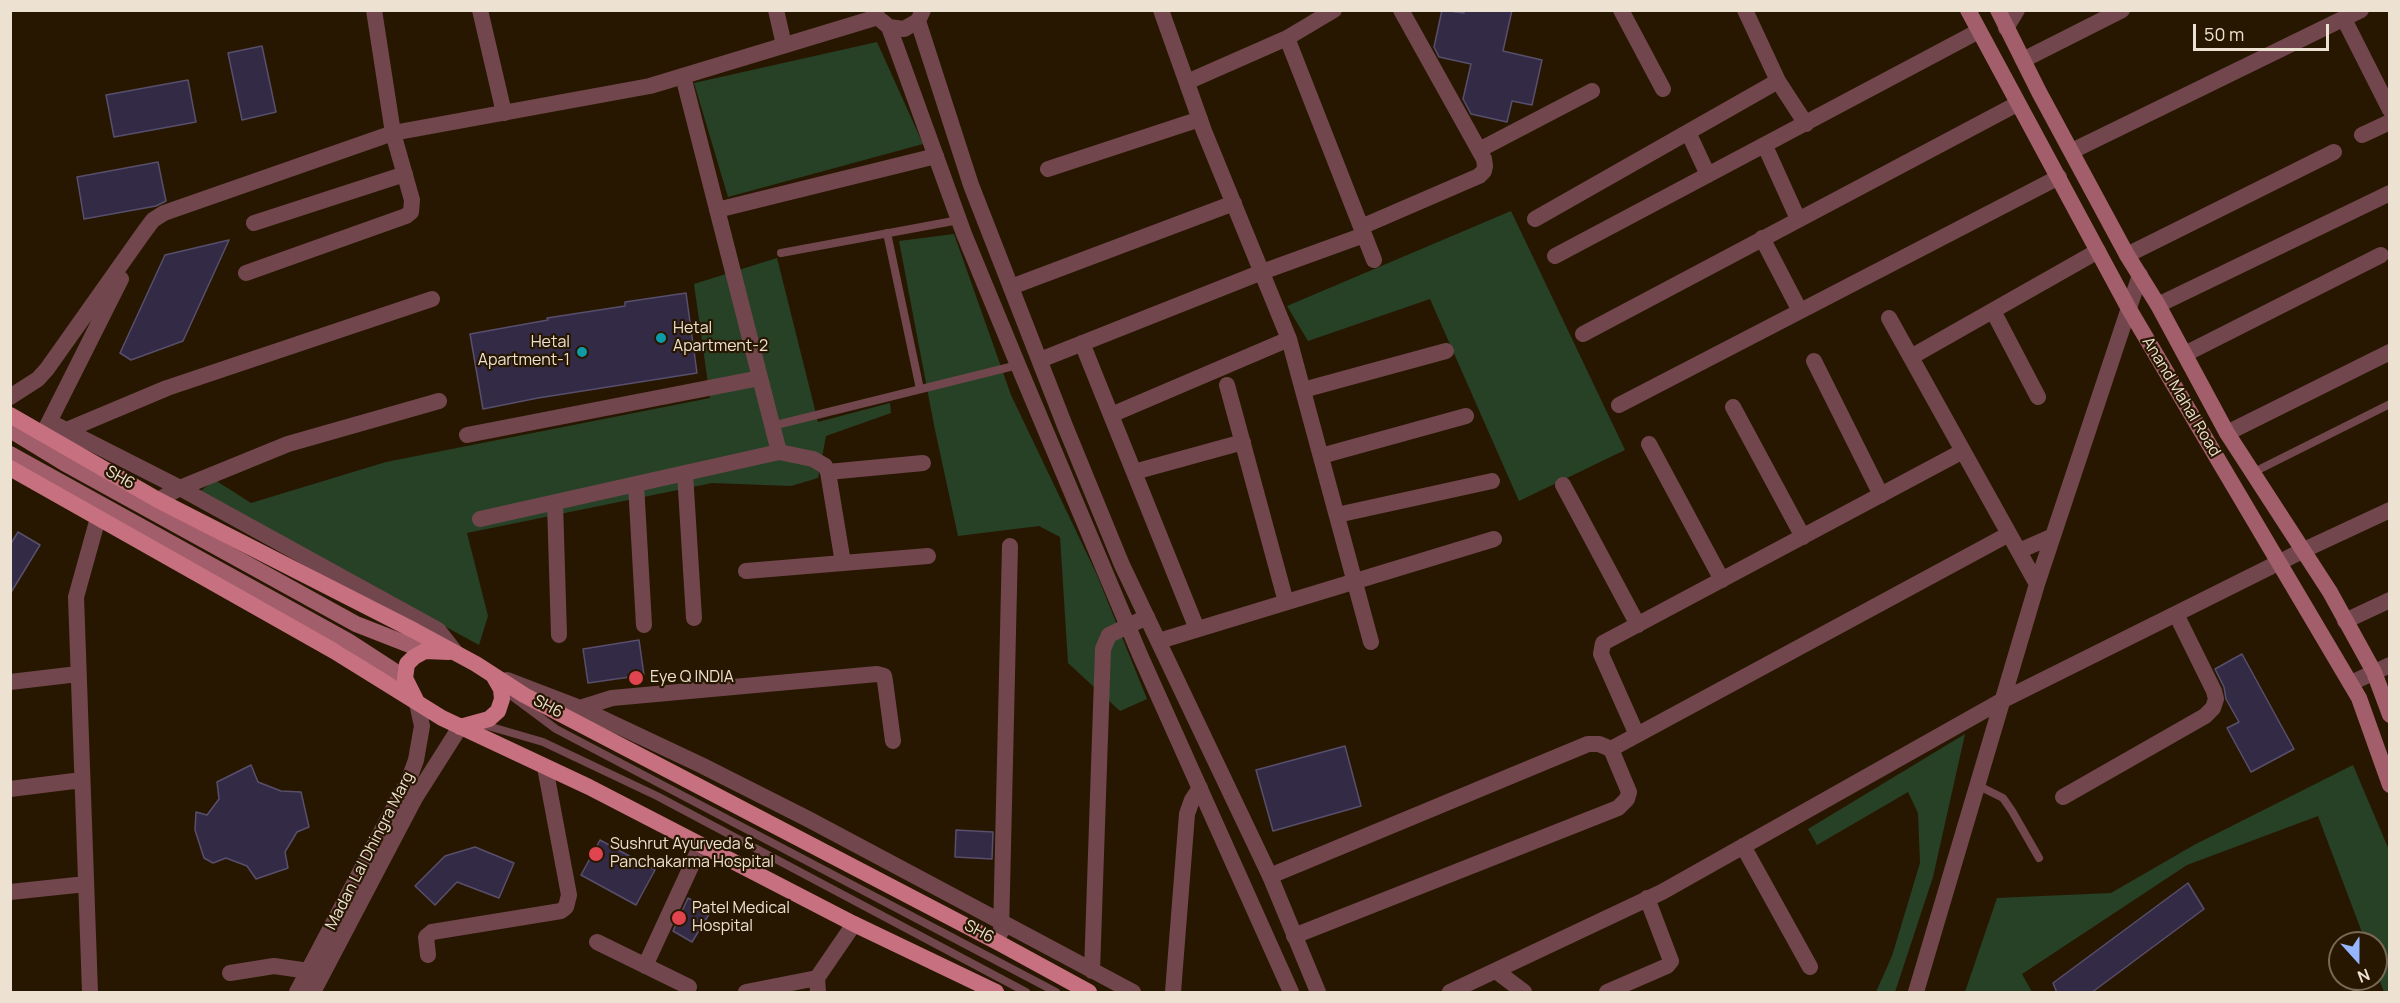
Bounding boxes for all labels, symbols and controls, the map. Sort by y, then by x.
scale bar [2196,12,2332,50]
text: 50 m [2204,22,2244,46]
place label: Hetal Apartment-2 [673,319,768,357]
marker: Hetal Apartment-2 [654,331,668,345]
place label: Hetal Apartment-1 [478,333,570,371]
street label: Anand Mahal Road [2138,334,2224,460]
marker: Hetal Apartment-1 [575,345,589,359]
street label: SH6 [102,462,138,494]
place label: Eye Q INDIA [650,668,734,688]
marker: Eye Q INDIA [627,669,645,687]
street label: SH6 [530,691,566,723]
street label: Madan Lal Dhingra Marg [322,769,418,933]
place label: Sushrut Ayurveda & Panchakarma Hospital [610,835,774,873]
marker: Sushrut Ayurveda & Panchakarma Hospital [587,845,605,863]
place label: Patel Medical Hospital [692,899,790,937]
marker: Patel Medical Hospital [670,909,688,927]
street label: SH6 [961,916,997,948]
north arrow [2328,931,2388,991]
text: N [2354,964,2373,988]

